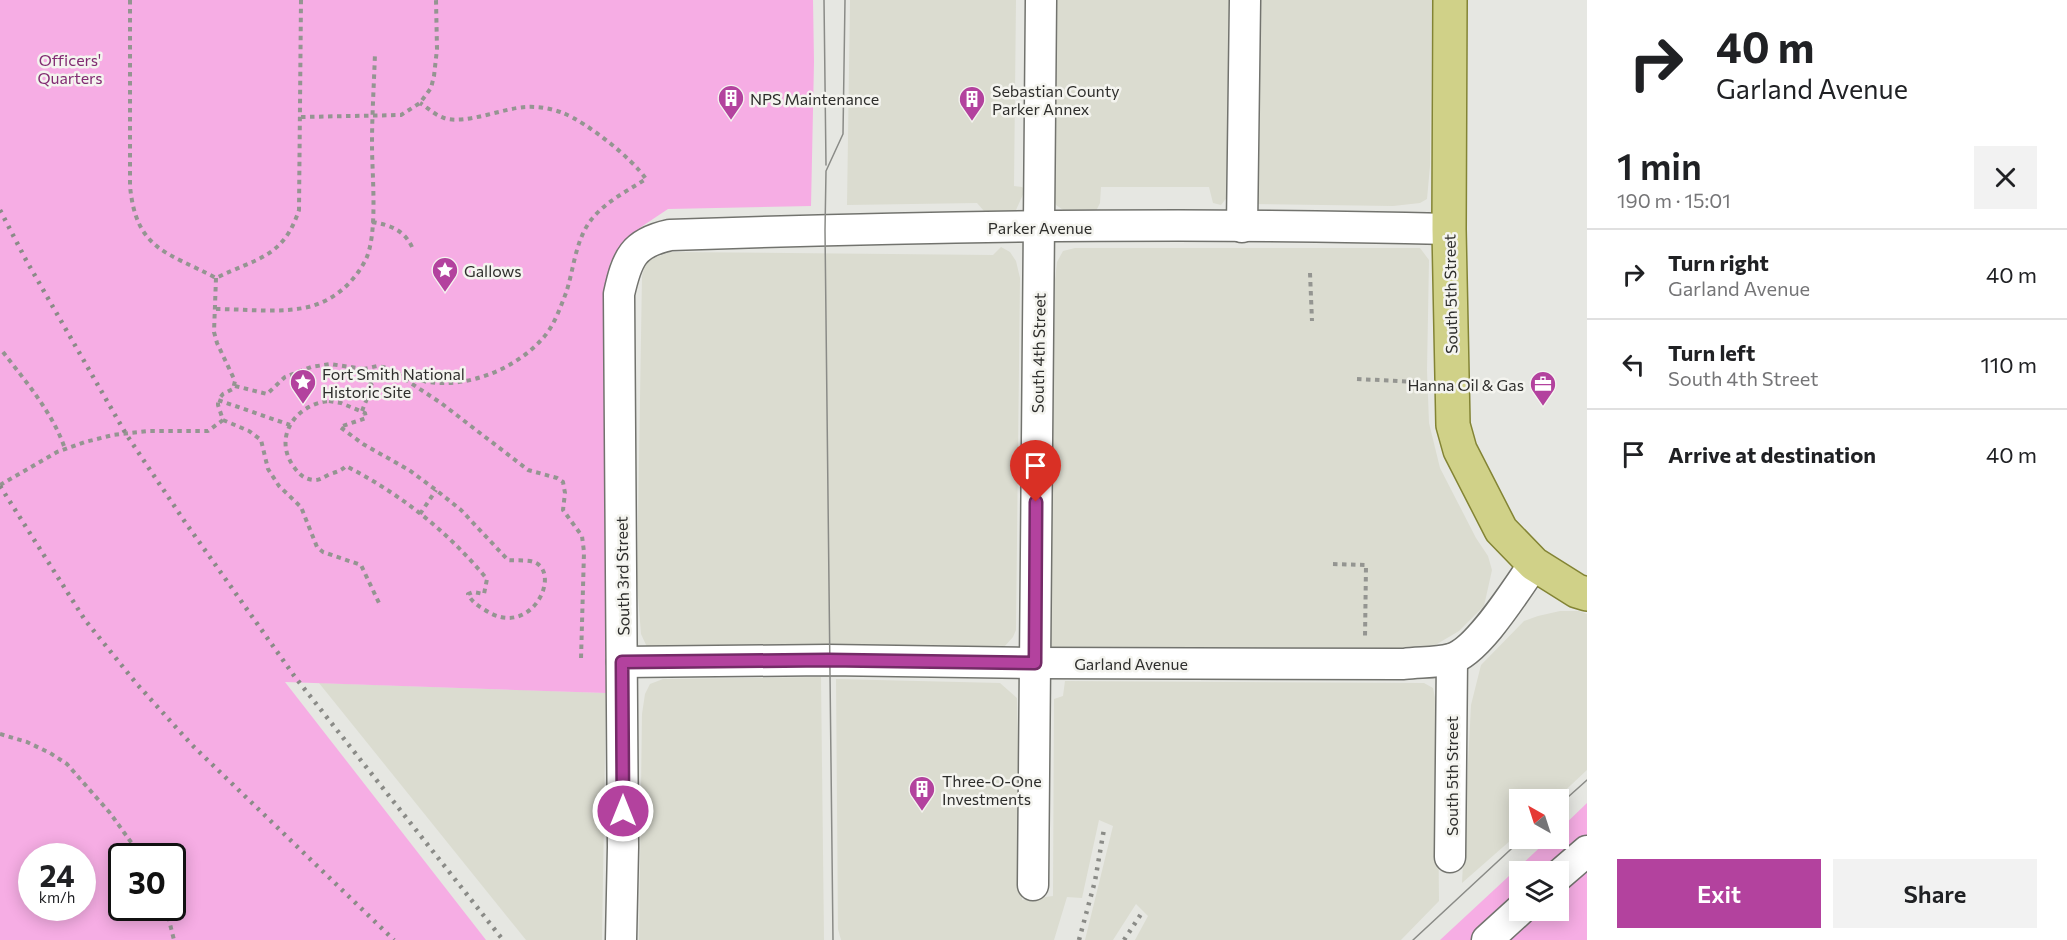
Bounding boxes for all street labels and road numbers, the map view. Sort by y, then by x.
street label: Parker Avenue [988,218,1092,237]
street label: South 5th Street [1439,233,1461,354]
street label: South 4th Street [1027,292,1049,413]
street label: South 3rd Street [611,516,633,636]
street label: Garland Avenue [1074,654,1188,673]
street label: South 5th Street [1442,716,1461,836]

